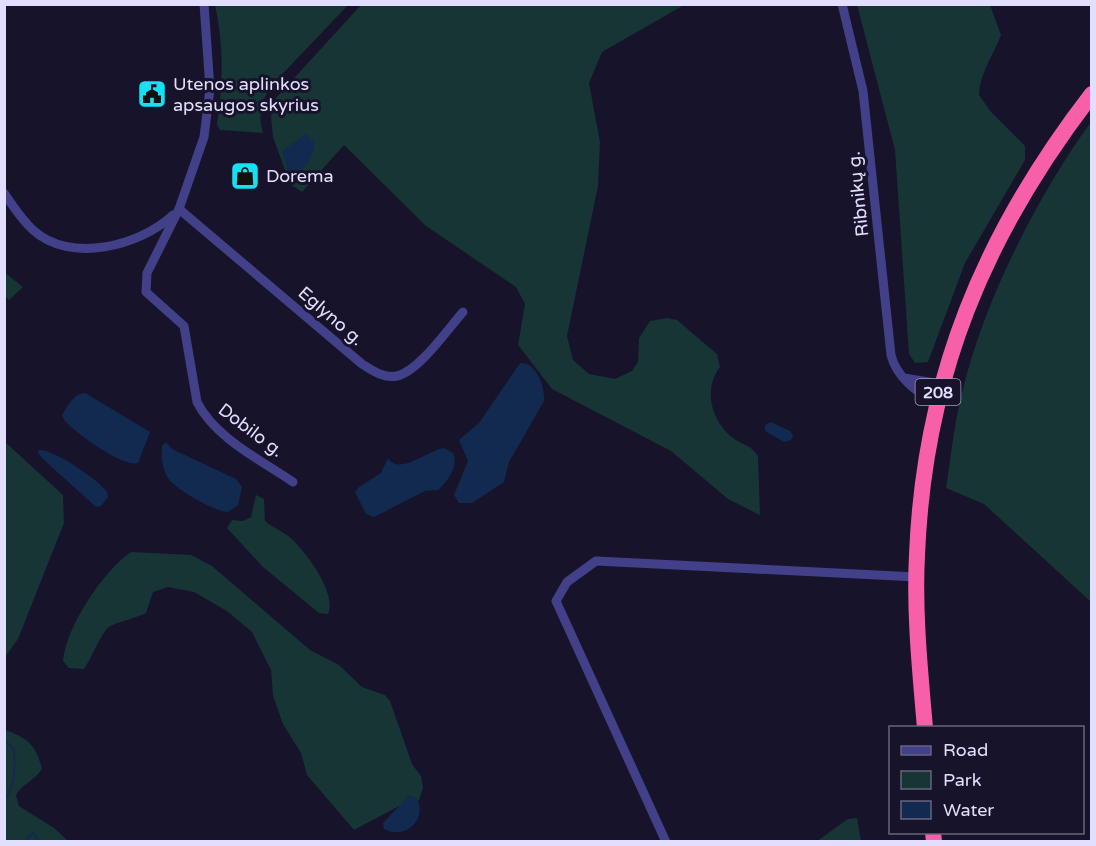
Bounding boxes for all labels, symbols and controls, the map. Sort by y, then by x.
place label: Utenos aplinkos apsaugos skyrius [173,73,319,116]
public building icon: Utenos aplinkos apsaugos skyrius [136,78,168,110]
street label: Ribnikų g. [843,150,873,238]
shop icon: Dorema [229,160,261,192]
place label: Dorema [266,165,334,187]
street label: Eglyno g. [294,282,368,350]
road number: 208 [916,379,960,405]
street label: Dobilo g. [214,398,288,462]
legend [889,726,1084,834]
text: Road [943,739,988,761]
text: Park [943,769,982,791]
text: Water [943,799,994,821]

